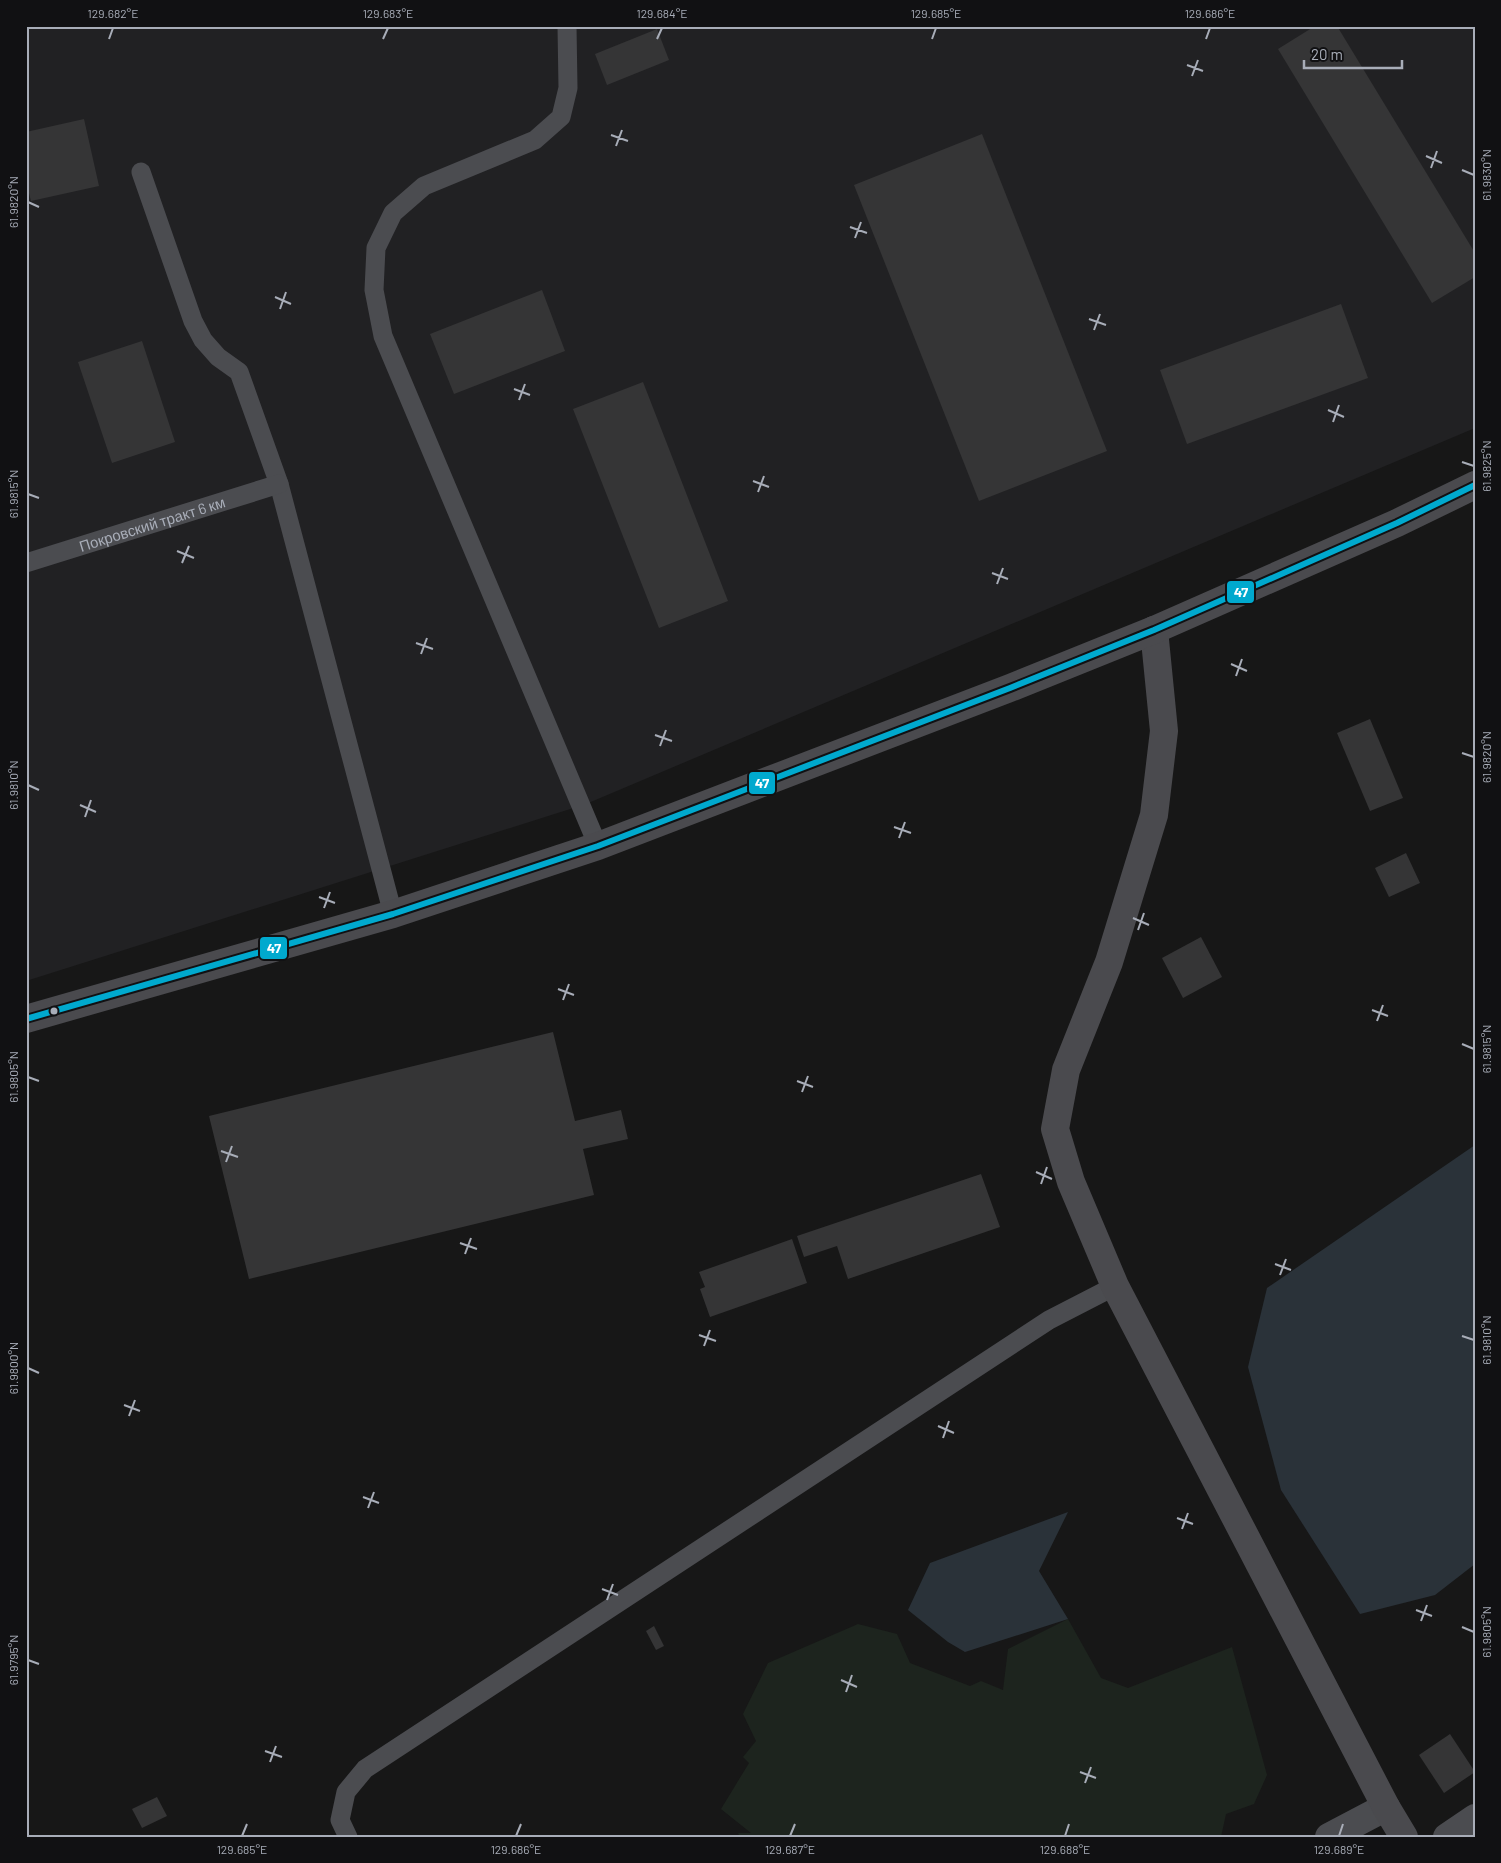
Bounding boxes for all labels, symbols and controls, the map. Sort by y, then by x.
text: 129.682°E [88,6,138,20]
text: 129.683°E [363,6,413,20]
text: 129.684°E [636,6,688,20]
text: 129.685°E [911,6,961,20]
text: 129.686°E [1185,6,1235,20]
scale bar [1304,38,1401,70]
text: 20 m [1311,45,1343,63]
text: 61.9830°N [1479,149,1493,201]
text: 61.9820°N [6,176,20,228]
text: 61.9825°N [1479,440,1493,492]
text: 61.9815°N [6,470,20,518]
street label: Покровский тракт 6 км [77,492,227,555]
line badge: 47 [1226,580,1255,604]
text: 47 [1234,583,1248,600]
text: 61.9820°N [1479,731,1493,783]
text: 61.9810°N [6,760,20,810]
line badge: 47 [748,771,776,795]
text: 47 [755,774,769,791]
line badge: 47 [259,936,288,960]
text: 47 [267,939,281,956]
unlabelled marker [49,1006,59,1016]
text: 61.9815°N [1479,1025,1493,1073]
text: 61.9805°N [6,1051,20,1103]
text: 61.9810°N [1479,1315,1493,1365]
text: 61.9800°N [6,1342,20,1394]
text: 61.9805°N [1479,1606,1493,1658]
text: 61.9795°N [6,1635,20,1685]
text: 129.685°E [217,1842,267,1856]
text: 129.686°E [491,1842,541,1856]
text: 129.687°E [765,1842,815,1856]
text: 129.688°E [1040,1842,1090,1856]
text: 129.689°E [1314,1842,1364,1856]

